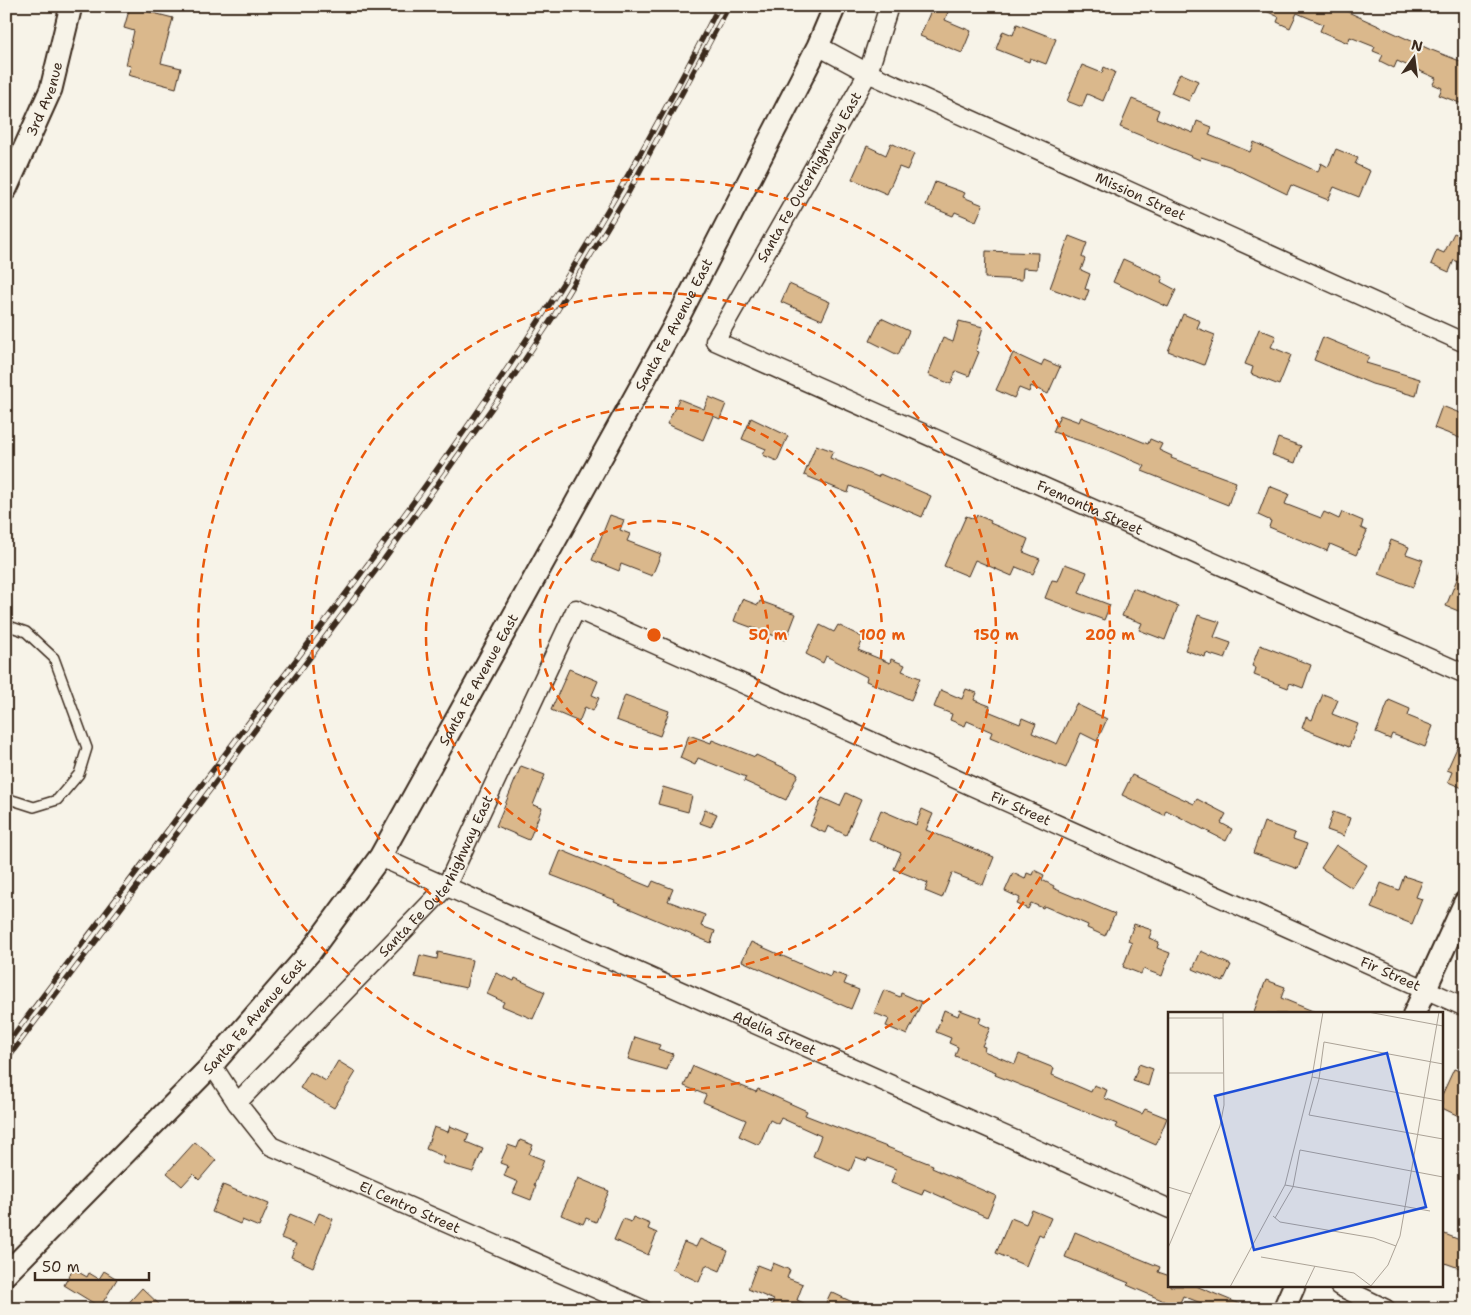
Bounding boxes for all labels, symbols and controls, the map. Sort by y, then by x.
north arrow [1388,32,1438,82]
text: N [1410,35,1425,55]
street label: 3rd Avenue [22,60,66,139]
street label: Santa Fe Outerhighway East [753,89,865,265]
street label: Mission Street [1093,168,1189,225]
street label: Santa Fe Avenue East [631,255,716,394]
street label: Fremontia Street [1034,476,1146,539]
street label: Santa Fe Avenue East [435,610,522,749]
text: 50 m [749,625,788,645]
text: 100 m [859,625,905,645]
text: 150 m [973,625,1019,645]
text: 200 m [1085,625,1135,645]
centre of rings [645,626,663,644]
street label: Fir Street [988,787,1054,830]
street label: Santa Fe Outerhighway East [374,792,497,961]
street label: Fir Street [1358,952,1424,995]
street label: Santa Fe Avenue East [199,954,310,1078]
street label: Adelia Street [730,1006,819,1059]
inset map [1168,1012,1444,1288]
street label: El Centro Street [357,1177,463,1237]
scale bar [35,1250,149,1282]
text: 50 m [42,1257,80,1277]

